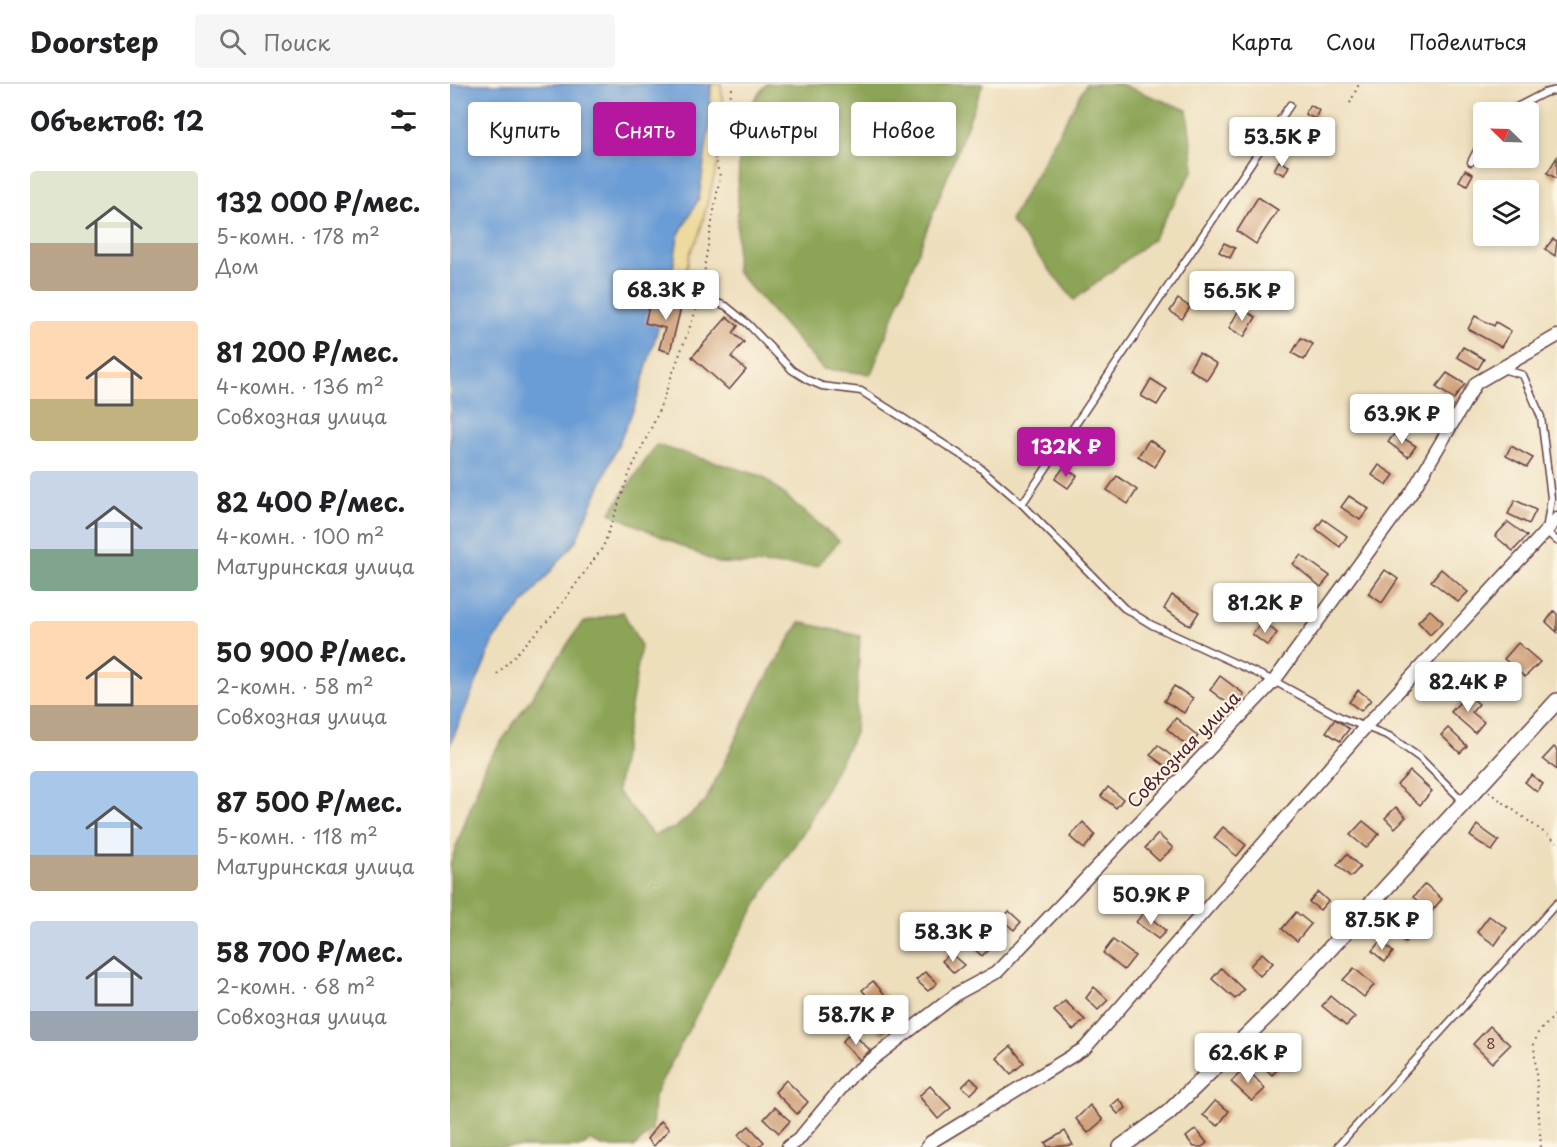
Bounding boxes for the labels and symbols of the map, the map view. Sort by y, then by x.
north arrow [1473,102,1539,168]
pin: 53.5K ₽ [1227,117,1337,168]
pin: 68.3K ₽ [611,270,721,321]
pin: 56.5K ₽ [1187,271,1297,322]
pin: 63.9K ₽ [1347,394,1457,445]
pin: 132K ₽ [1017,427,1115,478]
pin: 81.2K ₽ [1210,583,1320,634]
pin: 82.4K ₽ [1413,662,1523,713]
street label: Совхозная улица [1120,684,1246,814]
pin: 50.9K ₽ [1096,875,1206,926]
pin: 87.5K ₽ [1327,900,1437,951]
pin: 58.3K ₽ [898,912,1008,963]
pin: 58.7K ₽ [801,995,911,1046]
house number: 8 [1486,1031,1496,1054]
pin: 62.6K ₽ [1193,1033,1303,1084]

